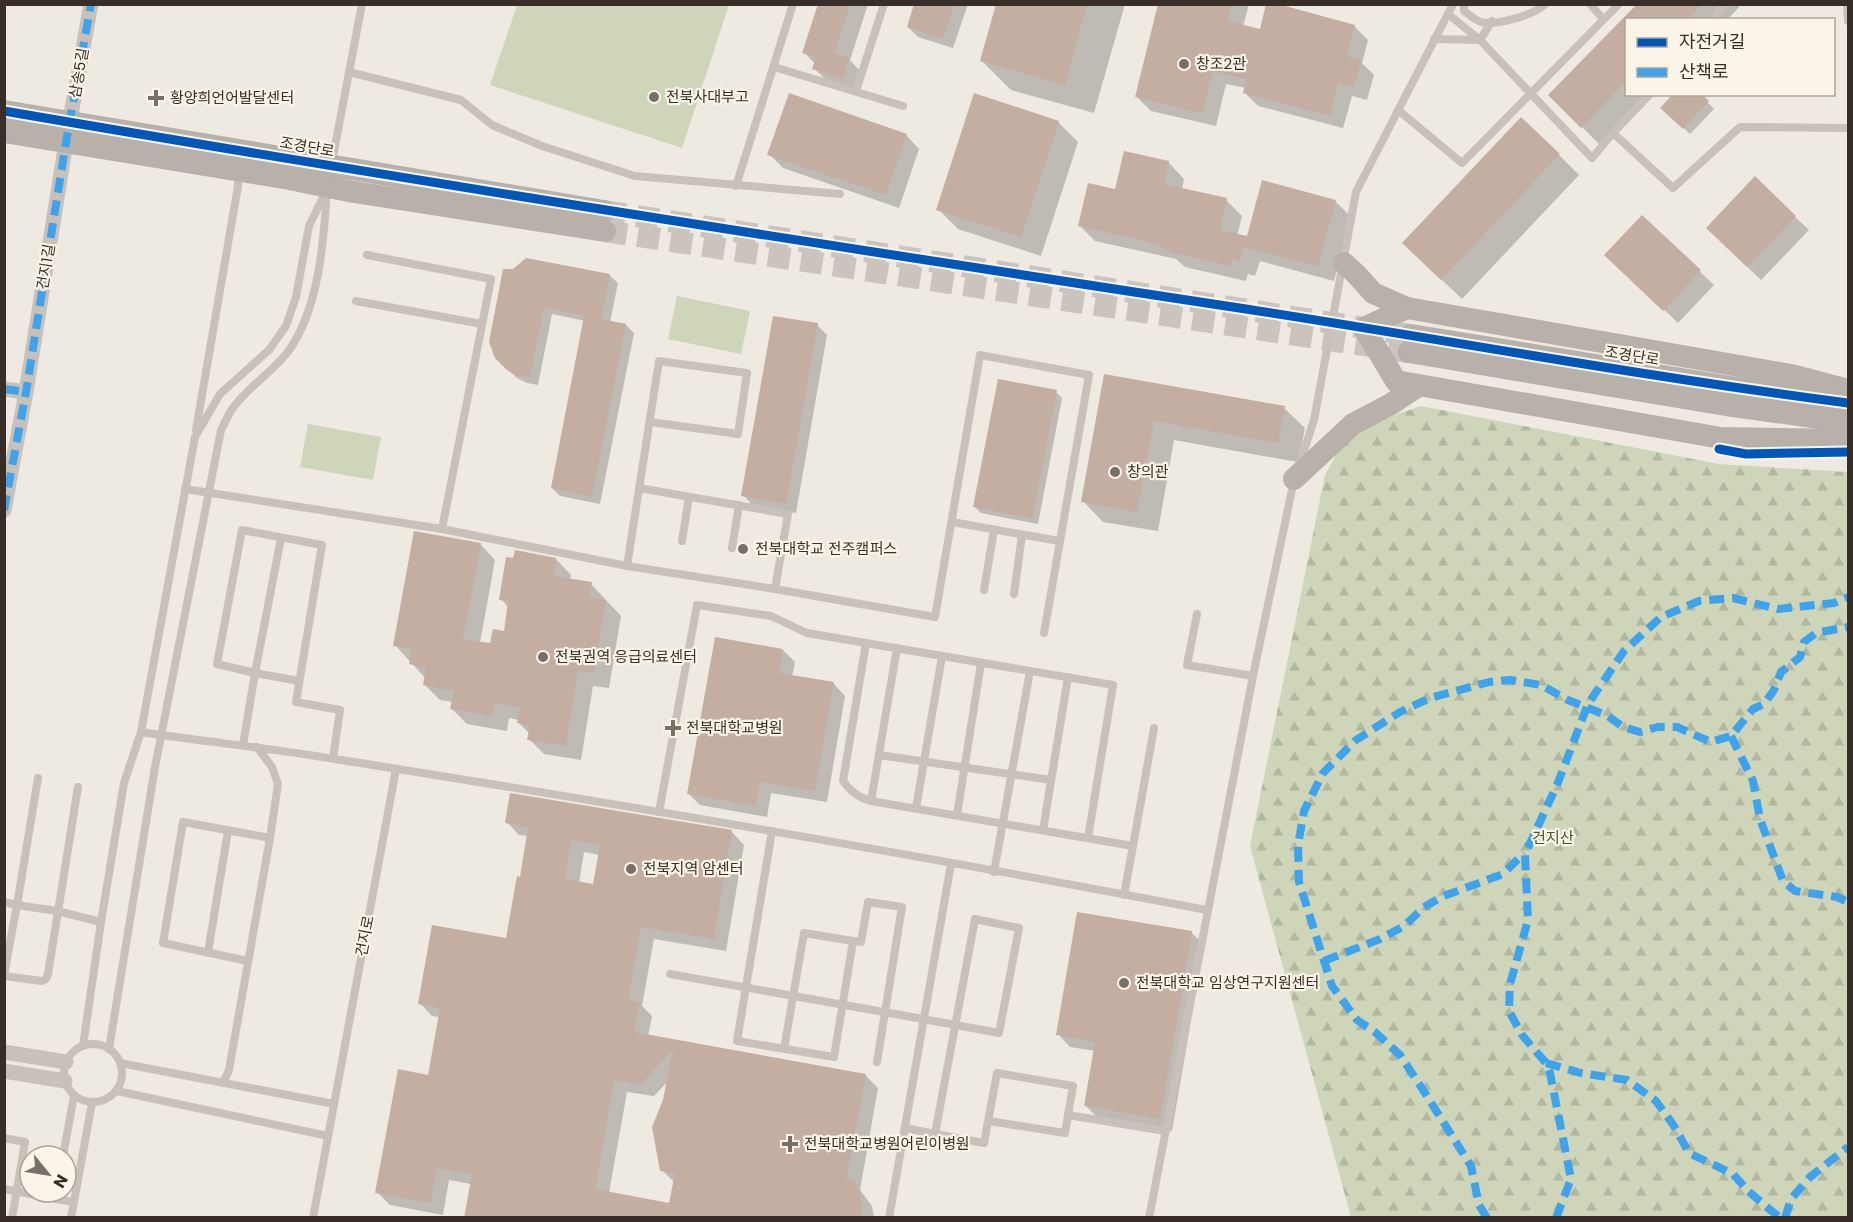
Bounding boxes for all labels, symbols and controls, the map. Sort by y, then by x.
legend [1625,18,1835,96]
text: 자전거길 [1679,29,1745,54]
street label: 삼송5길 [64,46,93,100]
place label: 창조2관 [1196,53,1246,74]
marker: 창조2관 [1177,57,1191,71]
text: 산책로 [1679,59,1729,84]
place label: 전북사대부고 [666,86,749,107]
place label: 황양희언어발달센터 [170,87,294,108]
marker: 황양희언어발달센터 [147,89,165,107]
marker: 전북사대부고 [647,90,661,104]
street label: 조경단로 [278,131,336,162]
street label: 건지1길 [32,242,59,291]
street label: 조경단로 [1603,341,1661,370]
place label: 창의관 [1127,461,1169,482]
marker: 창의관 [1108,465,1122,479]
place label: 전북대학교 전주캠퍼스 [755,538,897,559]
marker: 전북대학교 전주캠퍼스 [736,542,750,556]
place label: 전북권역 응급의료센터 [555,646,697,667]
marker: 전북권역 응급의료센터 [536,650,550,664]
place label: 전북대학교병원 [686,717,783,738]
marker: 전북대학교병원 [664,719,682,737]
park label: 건지산 [1532,827,1574,848]
place label: 전북지역 암센터 [643,858,744,879]
marker: 전북지역 암센터 [624,862,638,876]
street label: 건지로 [350,914,379,958]
place label: 전북대학교 임상연구지원센터 [1136,972,1319,993]
marker: 전북대학교 임상연구지원센터 [1117,976,1131,990]
place label: 전북대학교병원어린이병원 [804,1133,970,1154]
marker: 전북대학교병원어린이병원 [781,1135,799,1153]
north arrow [18,1144,78,1204]
text: N [48,1170,74,1192]

